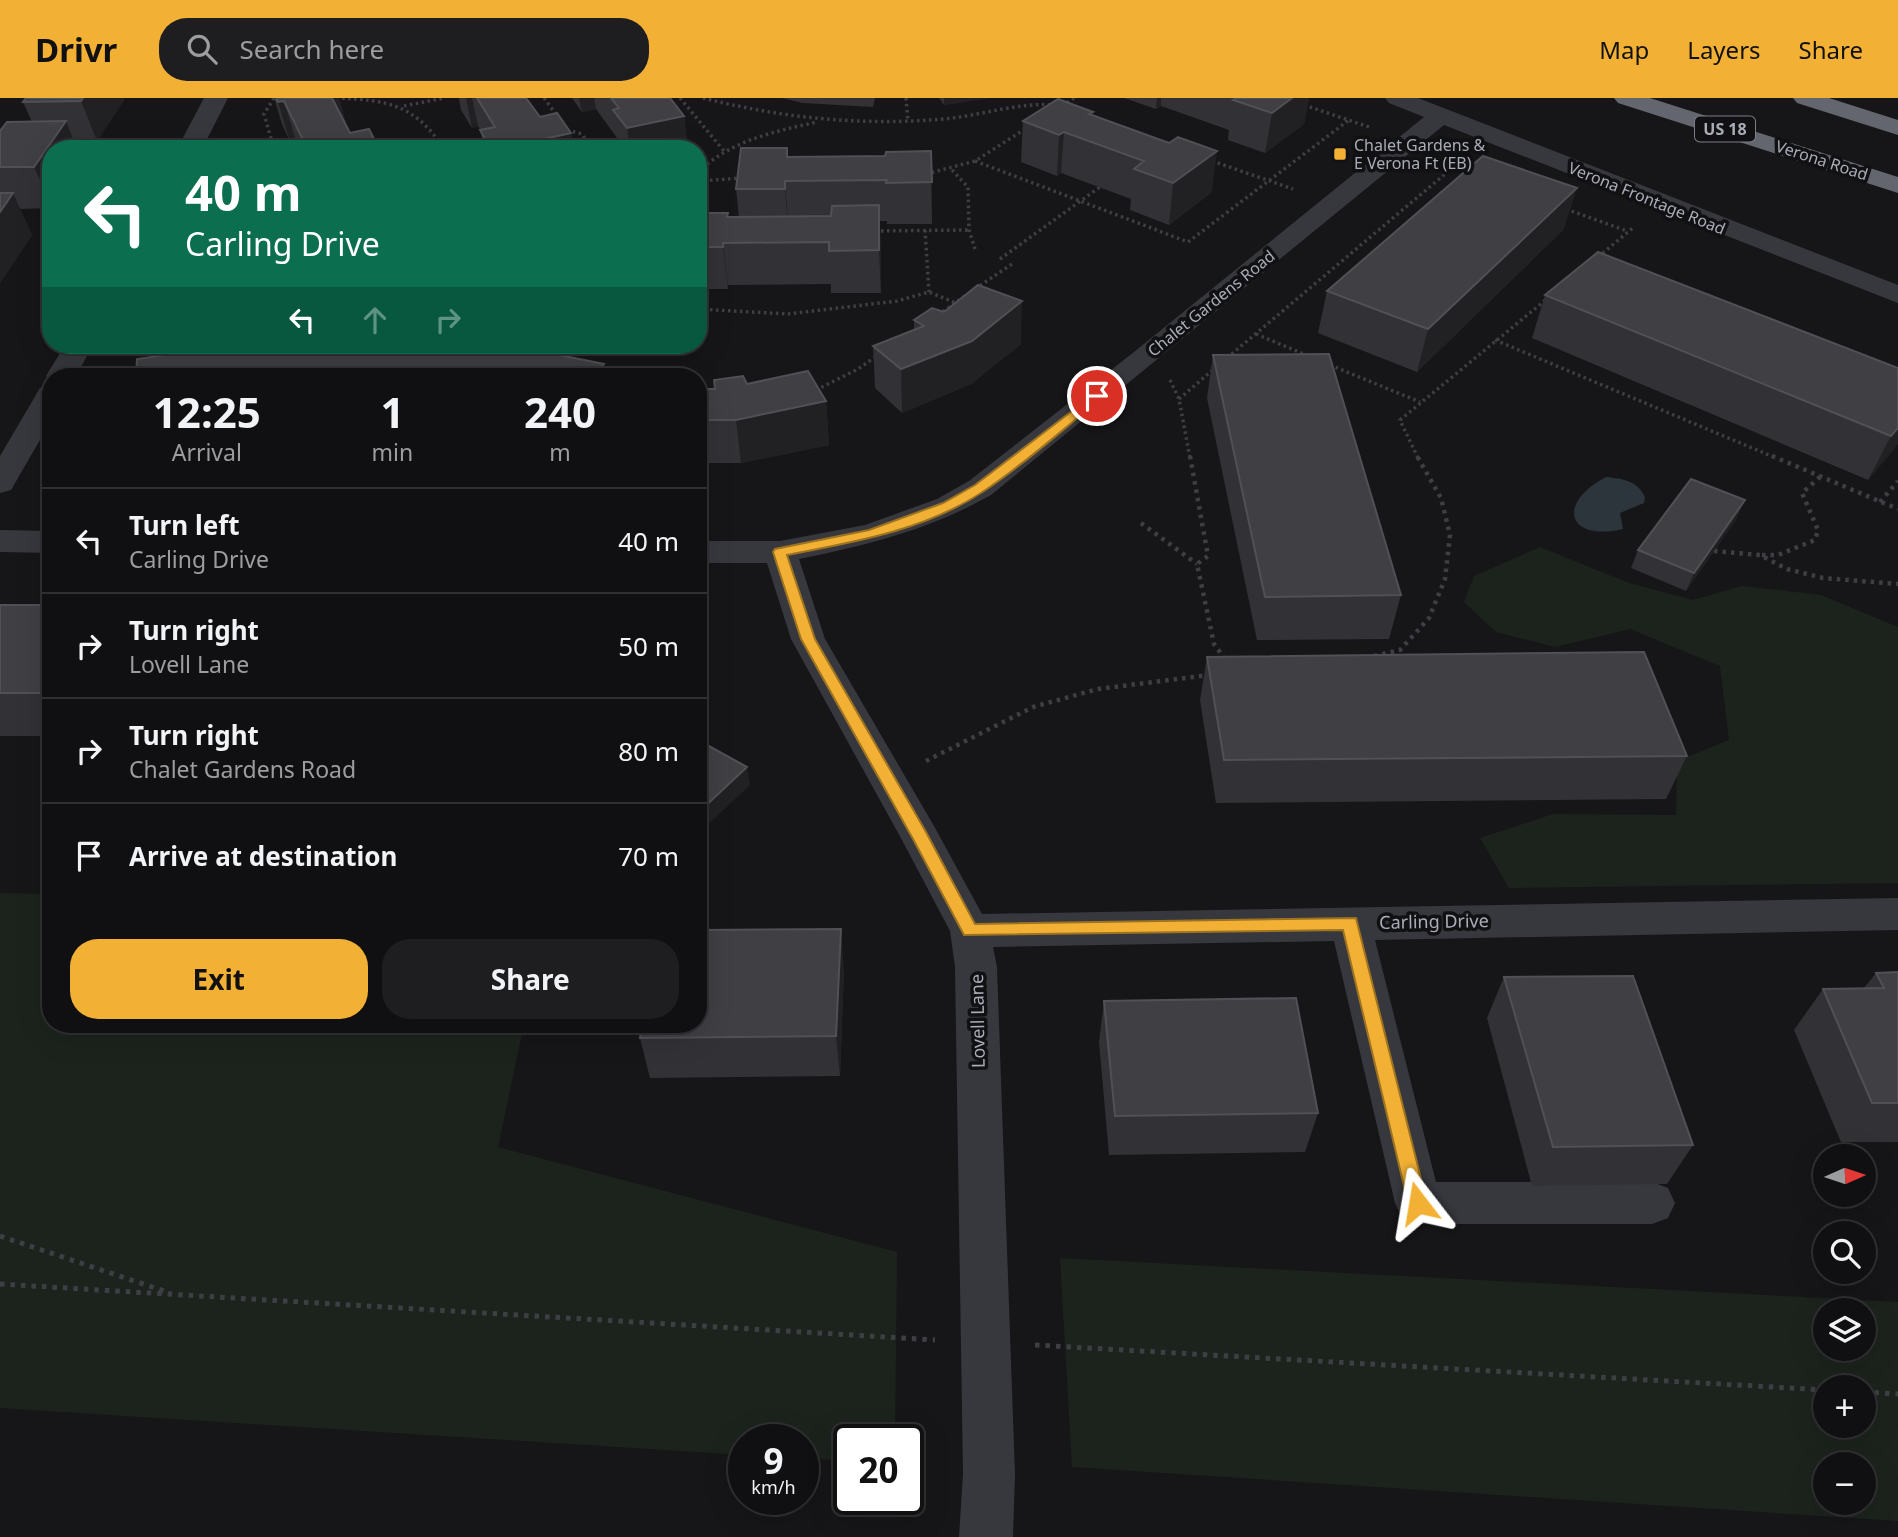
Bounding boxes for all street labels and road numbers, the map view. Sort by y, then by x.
road number: US 18 [1695,117,1755,142]
street label: Verona Road [1773,135,1871,185]
street label: Verona Frontage Road [1565,156,1729,240]
street label: Chalet Gardens Road [1143,245,1279,361]
street label: Carling Drive [1379,908,1489,934]
street label: Lovell Lane [964,974,990,1068]

